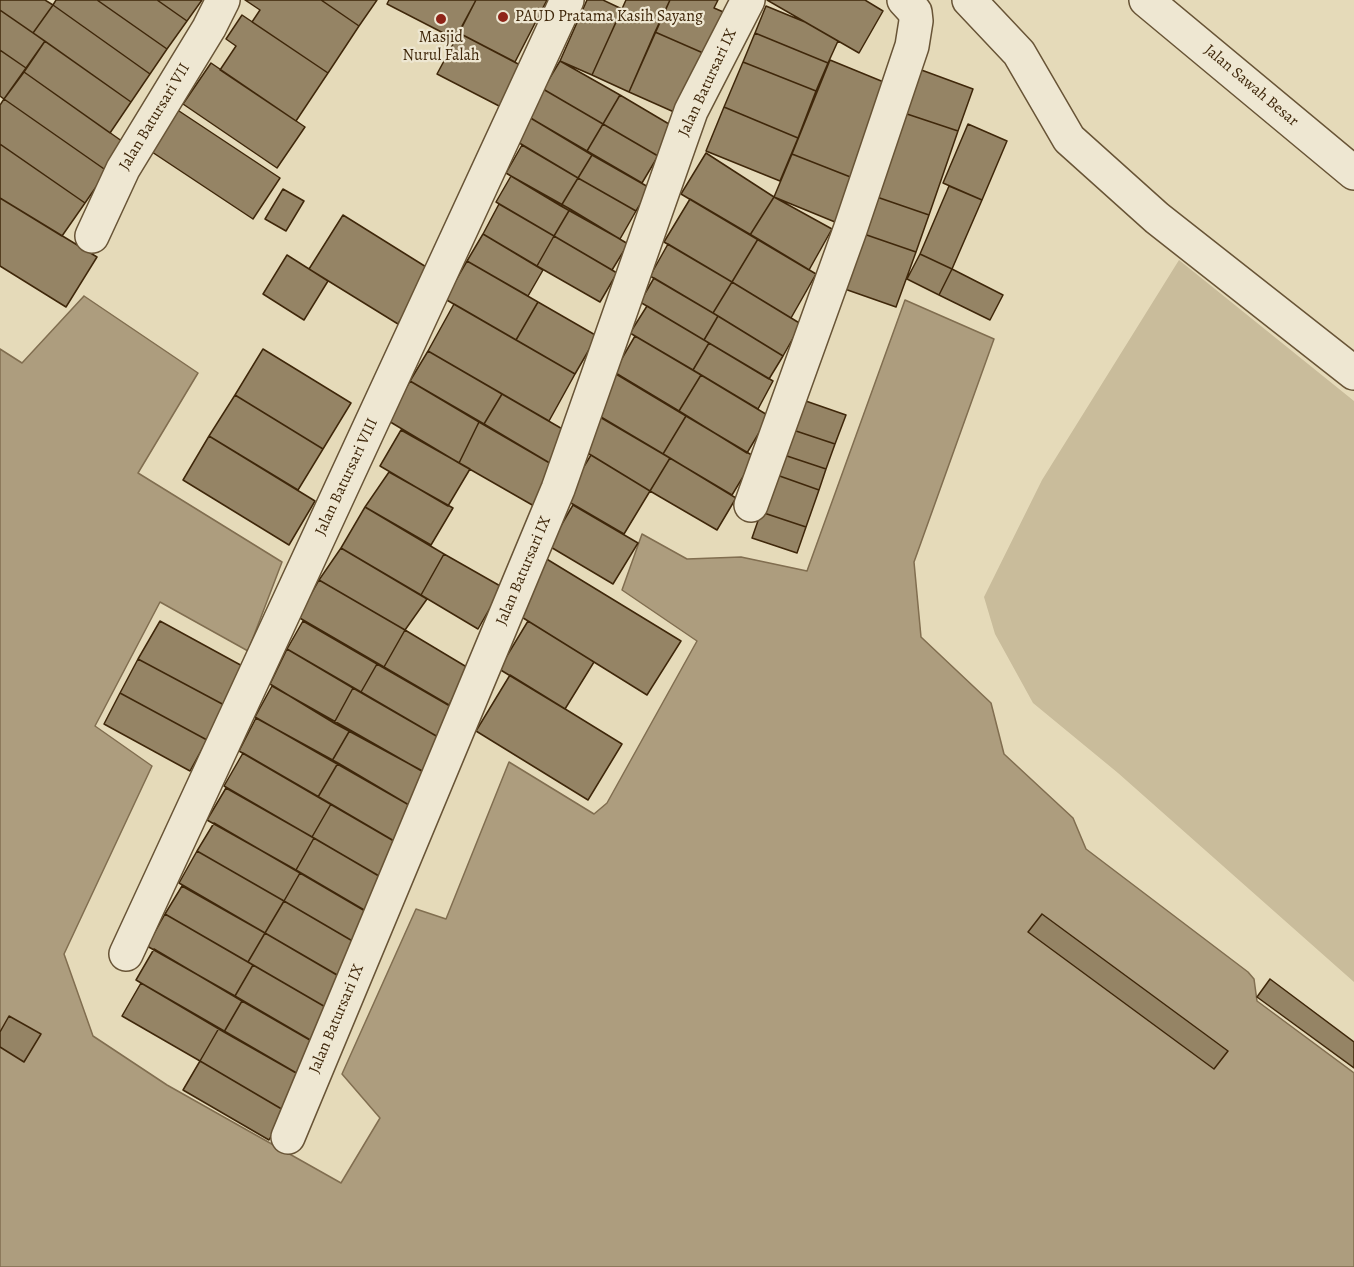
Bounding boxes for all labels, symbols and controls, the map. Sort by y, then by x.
place label: PAUD Pratama Kasih Sayang [515,7,703,27]
marker: PAUD Pratama Kasih Sayang [496,10,510,24]
marker: Masjid Nurul Falah [434,12,448,26]
street label: Jalan Batursari IX [675,26,741,140]
place label: Masjid Nurul Falah [403,28,479,66]
street label: Jalan Sawah Besar [1200,41,1302,131]
street label: Jalan Batursari VII [115,60,195,174]
street label: Jalan Batursari VIII [311,415,383,539]
street label: Jalan Batursari IX [492,514,556,628]
street label: Jalan Batursari IX [305,962,369,1076]

